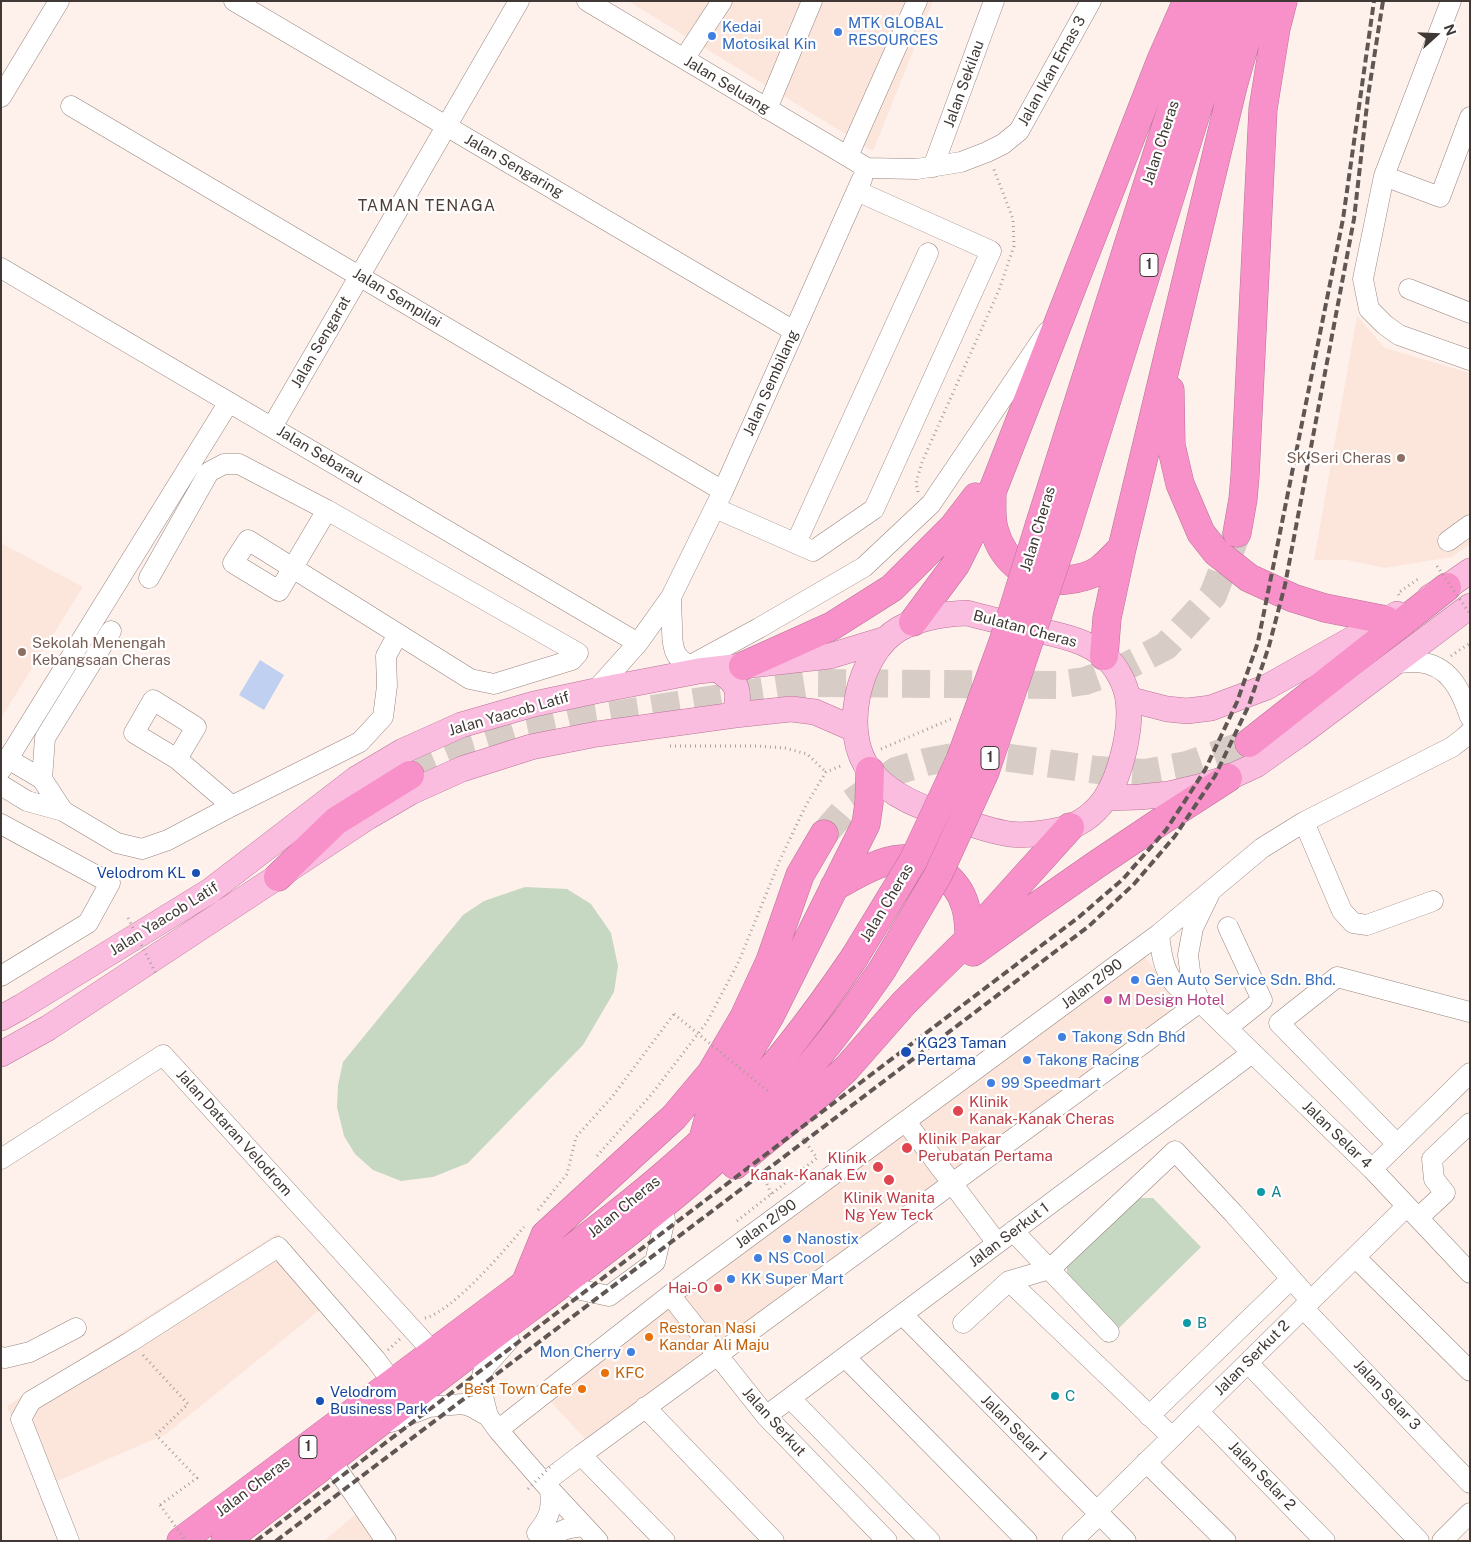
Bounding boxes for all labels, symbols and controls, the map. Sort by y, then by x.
north arrow [1411,10,1461,60]
street label: Jalan Ikan Emas 3 [1014,13,1090,129]
place label: MTK GLOBAL RESOURCES [848,14,944,49]
place label: Kedai Motosikal Kin [722,18,816,53]
text: N [1441,22,1459,38]
marker: MTK GLOBAL RESOURCES [832,26,844,38]
marker: Kedai Motosikal Kin [706,30,718,42]
street label: Jalan Sekilau [940,38,988,130]
street label: Jalan Seluang [681,52,773,118]
street label: Jalan Cheras [1139,98,1183,188]
street label: Jalan Sengaring [461,130,567,202]
district label: TAMAN TENAGA [356,196,498,216]
road number: 1 [1140,254,1158,276]
street label: Jalan Sempilai [350,265,444,331]
street label: Jalan Sengarat [287,293,355,391]
street label: Jalan Sembilang [740,327,802,439]
street label: Jalan Sebarau [274,422,366,488]
place label: SK Seri Cheras [1286,449,1391,467]
marker: SK Seri Cheras [1395,452,1407,464]
street label: Jalan Cheras [1017,484,1059,574]
street label: Bulatan Cheras [971,607,1079,651]
place label: Sekolah Menengah Kebangsaan Cheras [32,634,171,669]
marker: Sekolah Menengah Kebangsaan Cheras [16,646,28,658]
street label: Jalan Yaacob Latif [446,688,572,740]
road number: 1 [981,746,999,770]
street label: Jalan Cheras [857,861,917,945]
place label: Velodrom KL [97,864,186,882]
marker: Velodrom KL [190,867,202,879]
street label: Jalan Yaacob Latif [106,878,222,960]
street label: Jalan 2/90 [1058,955,1126,1013]
place label: Gen Auto Service Sdn. Bhd. [1145,971,1336,989]
marker: Gen Auto Service Sdn. Bhd. [1129,974,1141,986]
place label: M Design Hotel [1118,991,1225,1009]
marker: M Design Hotel [1102,994,1114,1006]
place label: Takong Sdn Bhd [1072,1028,1186,1046]
marker: Takong Sdn Bhd [1056,1031,1068,1043]
place label: KG23 Taman Pertama [917,1034,1006,1069]
marker: KG23 Taman Pertama [899,1045,913,1059]
place label: Takong Racing [1037,1051,1140,1069]
marker: Takong Racing [1021,1054,1033,1066]
street label: Jalan Dataran Velodrom [172,1066,296,1200]
place label: 99 Speedmart [1001,1074,1101,1092]
marker: 99 Speedmart [985,1077,997,1089]
place label: Klinik Kanak-Kanak Cheras [969,1093,1114,1128]
street label: Jalan Selar 4 [1299,1097,1375,1173]
marker: Klinik Kanak-Kanak Cheras [951,1104,965,1118]
place label: Klinik Pakar Perubatan Pertama [918,1130,1053,1165]
marker: Klinik Pakar Perubatan Pertama [900,1141,914,1155]
place label: Klinik Kanak-Kanak Ew [750,1149,867,1184]
marker: Klinik Kanak-Kanak Ew [871,1160,885,1174]
street label: Jalan Cheras [584,1172,664,1242]
marker: Klinik Wanita Ng Yew Teck [882,1173,896,1187]
place label: A [1271,1183,1282,1201]
marker: A [1255,1186,1267,1198]
place label: Klinik Wanita Ng Yew Teck [843,1189,935,1224]
street label: Jalan 2/90 [732,1196,800,1252]
street label: Jalan Serkut 1 [965,1199,1053,1271]
place label: Nanostix [797,1230,859,1248]
marker: Nanostix [781,1233,793,1245]
place label: NS Cool [768,1249,825,1267]
marker: NS Cool [752,1252,764,1264]
place label: KK Super Mart [741,1270,844,1288]
marker: KK Super Mart [725,1273,737,1285]
place label: Hai-O [668,1279,708,1297]
marker: Hai-O [712,1282,724,1294]
place label: B [1197,1314,1207,1332]
marker: B [1181,1317,1193,1329]
street label: Jalan Serkut 2 [1211,1317,1293,1399]
place label: Restoran Nasi Kandar Ali Maju [659,1319,769,1354]
marker: Restoran Nasi Kandar Ali Maju [643,1331,655,1343]
place label: Mon Cherry [540,1343,621,1361]
marker: Mon Cherry [625,1346,637,1358]
street label: Jalan Selar 3 [1350,1356,1424,1434]
place label: KFC [615,1364,644,1382]
marker: KFC [599,1367,611,1379]
place label: Best Town Cafe [464,1380,572,1398]
place label: Velodrom Business Park [330,1383,428,1418]
marker: Best Town Cafe [576,1383,588,1395]
street label: Jalan Serkut [738,1384,810,1460]
place label: C [1065,1387,1075,1405]
marker: C [1049,1390,1061,1402]
street label: Jalan Selar 1 [977,1391,1051,1465]
marker: Velodrom Business Park [314,1395,326,1407]
road number: 1 [299,1435,317,1458]
street label: Jalan Selar 2 [1225,1438,1299,1514]
street label: Jalan Cheras [212,1453,294,1521]

